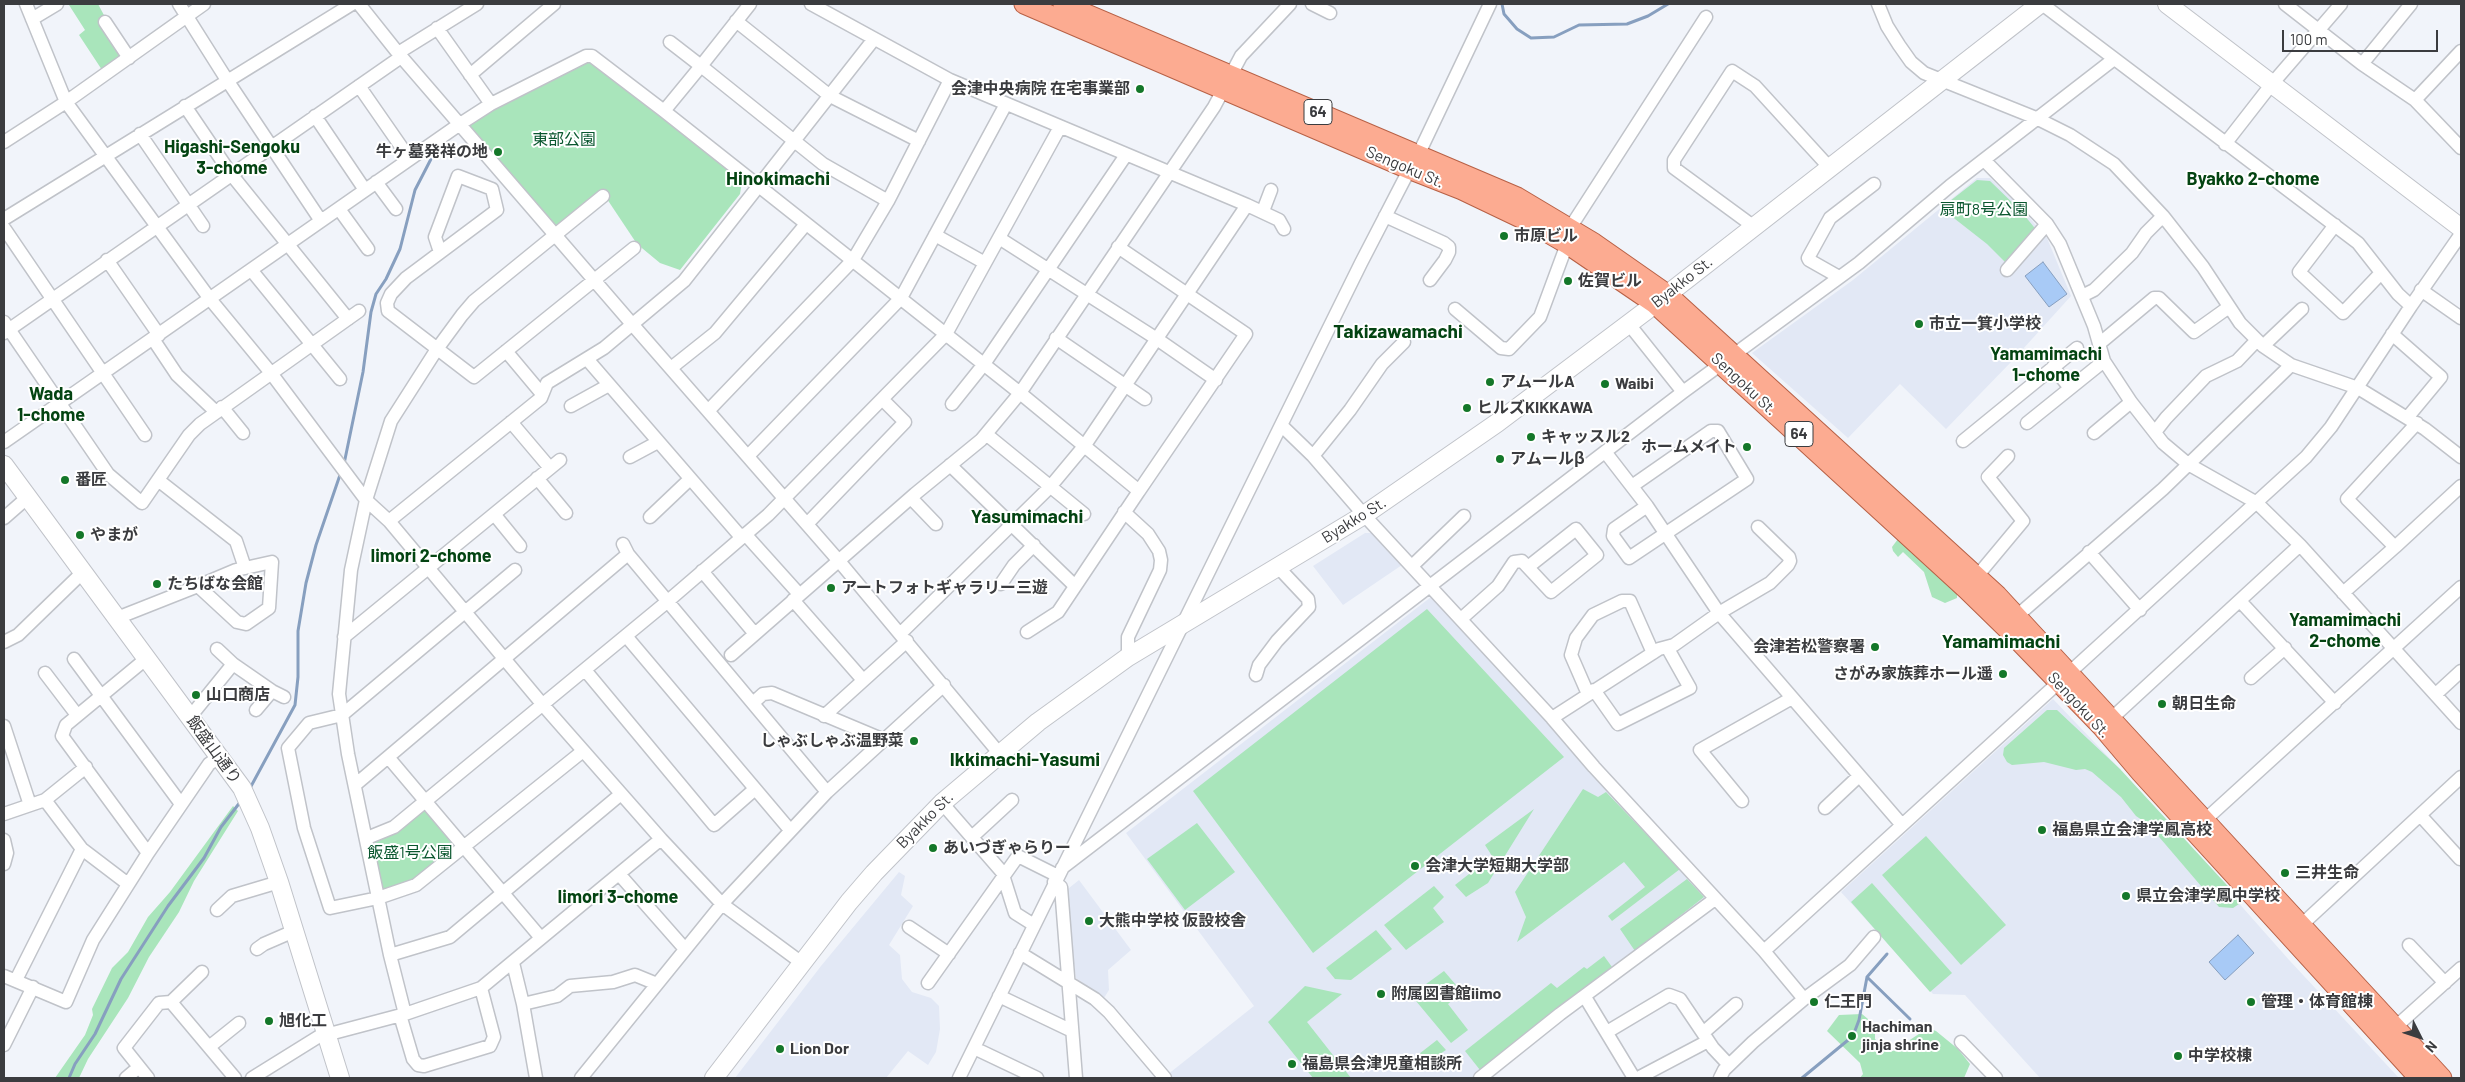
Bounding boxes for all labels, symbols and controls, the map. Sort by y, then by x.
scale bar [2285,20,2441,52]
text: 100 m [2290,30,2328,48]
place label: 会津中央病院 在宅事業部 [951,79,1130,99]
marker: 会津中央病院 在宅事業部 [1134,83,1146,95]
road number: 64 [1304,100,1332,124]
park label: 東部公園 [532,130,596,150]
district label: Higashi-Sengoku 3-chome [164,136,300,178]
place label: 牛ヶ墓発祥の地 [376,142,488,162]
street label: Sengoku St. [1363,142,1447,192]
marker: 牛ヶ墓発祥の地 [492,146,504,158]
district label: Hinokimachi [726,168,830,190]
district label: Byakko 2-chome [2187,168,2319,190]
park label: 扇町8号公園 [1940,200,2028,220]
place label: 市原ビル [1514,226,1578,246]
marker: 市原ビル [1498,230,1510,242]
street label: Byakko St. [1648,252,1716,312]
place label: 佐賀ビル [1578,271,1642,291]
marker: 佐賀ビル [1562,275,1574,287]
place label: 市立一箕小学校 [1929,314,2041,334]
marker: 市立一箕小学校 [1913,318,1925,330]
district label: Takizawamachi [1333,321,1463,343]
district label: Yamamimachi 1-chome [1990,343,2102,386]
street label: Sengoku St. [1707,349,1781,419]
place label: アムールA [1500,372,1575,392]
place label: Waibi [1615,374,1654,394]
marker: アムールA [1484,376,1496,388]
marker: Waibi [1599,378,1611,390]
district label: Wada 1-chome [17,383,85,426]
place label: ヒルズKIKKAWA [1477,398,1593,418]
marker: ヒルズKIKKAWA [1461,402,1473,414]
road number: 64 [1785,422,1813,446]
place label: キャッスル2 [1541,427,1630,447]
marker: キャッスル2 [1525,431,1537,443]
place label: ホームメイト [1641,437,1737,457]
marker: ホームメイト [1741,441,1753,453]
place label: アムールβ [1510,449,1585,469]
marker: アムールβ [1494,453,1506,465]
place label: 番匠 [75,470,107,490]
marker: 番匠 [59,474,71,486]
street label: Byakko St. [1318,493,1390,547]
district label: Yasumimachi [971,506,1083,528]
place label: やまが [90,525,138,545]
marker: やまが [74,529,86,541]
district label: Iimori 2-chome [370,545,492,567]
place label: たちばな会館 [167,574,263,594]
marker: たちばな会館 [151,578,163,590]
place label: アートフォトギャラリー三遊 [841,578,1048,598]
marker: アートフォトギャラリー三遊 [825,582,837,594]
district label: Yamamimachi 2-chome [2289,609,2401,652]
district label: Yamamimachi [1942,631,2060,653]
place label: 会津若松警察署 [1753,637,1865,657]
marker: 会津若松警察署 [1869,641,1881,653]
place label: さがみ家族葬ホール遥 [1833,664,1993,684]
marker: さがみ家族葬ホール遥 [1997,668,2009,680]
street label: Sengoku St. [2044,668,2114,742]
place label: 山口商店 [206,685,270,705]
marker: 山口商店 [190,689,202,701]
place label: 朝日生命 [2172,694,2236,714]
marker: 朝日生命 [2156,698,2168,710]
street label: 飯盛山通り [183,712,245,788]
place label: しゃぶしゃぶ温野菜 [760,731,904,751]
marker: しゃぶしゃぶ温野菜 [908,735,920,747]
district label: Ikkimachi-Yasumi [950,749,1100,771]
street label: Byakko St. [893,788,957,852]
place label: 福島県立会津学鳳高校 [2052,820,2212,840]
marker: 福島県立会津学鳳高校 [2036,824,2048,836]
place label: あいづぎゃらりー [943,838,1071,858]
marker: あいづぎゃらりー [927,842,939,854]
park label: 飯盛1号公園 [367,843,453,863]
place label: 会津大学短期大学部 [1425,856,1569,876]
marker: 会津大学短期大学部 [1409,860,1421,872]
place label: 三井生命 [2295,863,2359,883]
marker: 三井生命 [2279,867,2291,879]
district label: Iimori 3-chome [558,886,678,908]
place label: 県立会津学鳳中学校 [2136,886,2280,906]
marker: 県立会津学鳳中学校 [2120,890,2132,902]
place label: 大熊中学校 仮設校舎 [1099,911,1246,931]
marker: 大熊中学校 仮設校舎 [1083,915,1095,927]
place label: 附属図書館iimo [1391,984,1501,1004]
marker: 附属図書館iimo [1375,988,1387,1000]
place label: 仁王門 [1824,992,1872,1012]
place label: 管理・体育館棟 [2261,992,2373,1012]
marker: 仁王門 [1808,996,1820,1008]
marker: 管理・体育館棟 [2245,996,2257,1008]
place label: 旭化工 [279,1011,327,1031]
north arrow [2395,1012,2445,1062]
marker: 旭化工 [263,1015,275,1027]
place label: Hachiman jinja shrine [1862,1017,1939,1055]
marker: Hachiman jinja shrine [1846,1030,1858,1042]
text: N [2422,1038,2441,1056]
place label: Lion Dor [790,1039,849,1059]
marker: Lion Dor [774,1043,786,1055]
place label: 中学校棟 [2188,1046,2252,1066]
marker: 中学校棟 [2172,1050,2184,1062]
place label: 福島県会津児童相談所 [1302,1054,1462,1074]
marker: 福島県会津児童相談所 [1286,1058,1298,1070]

